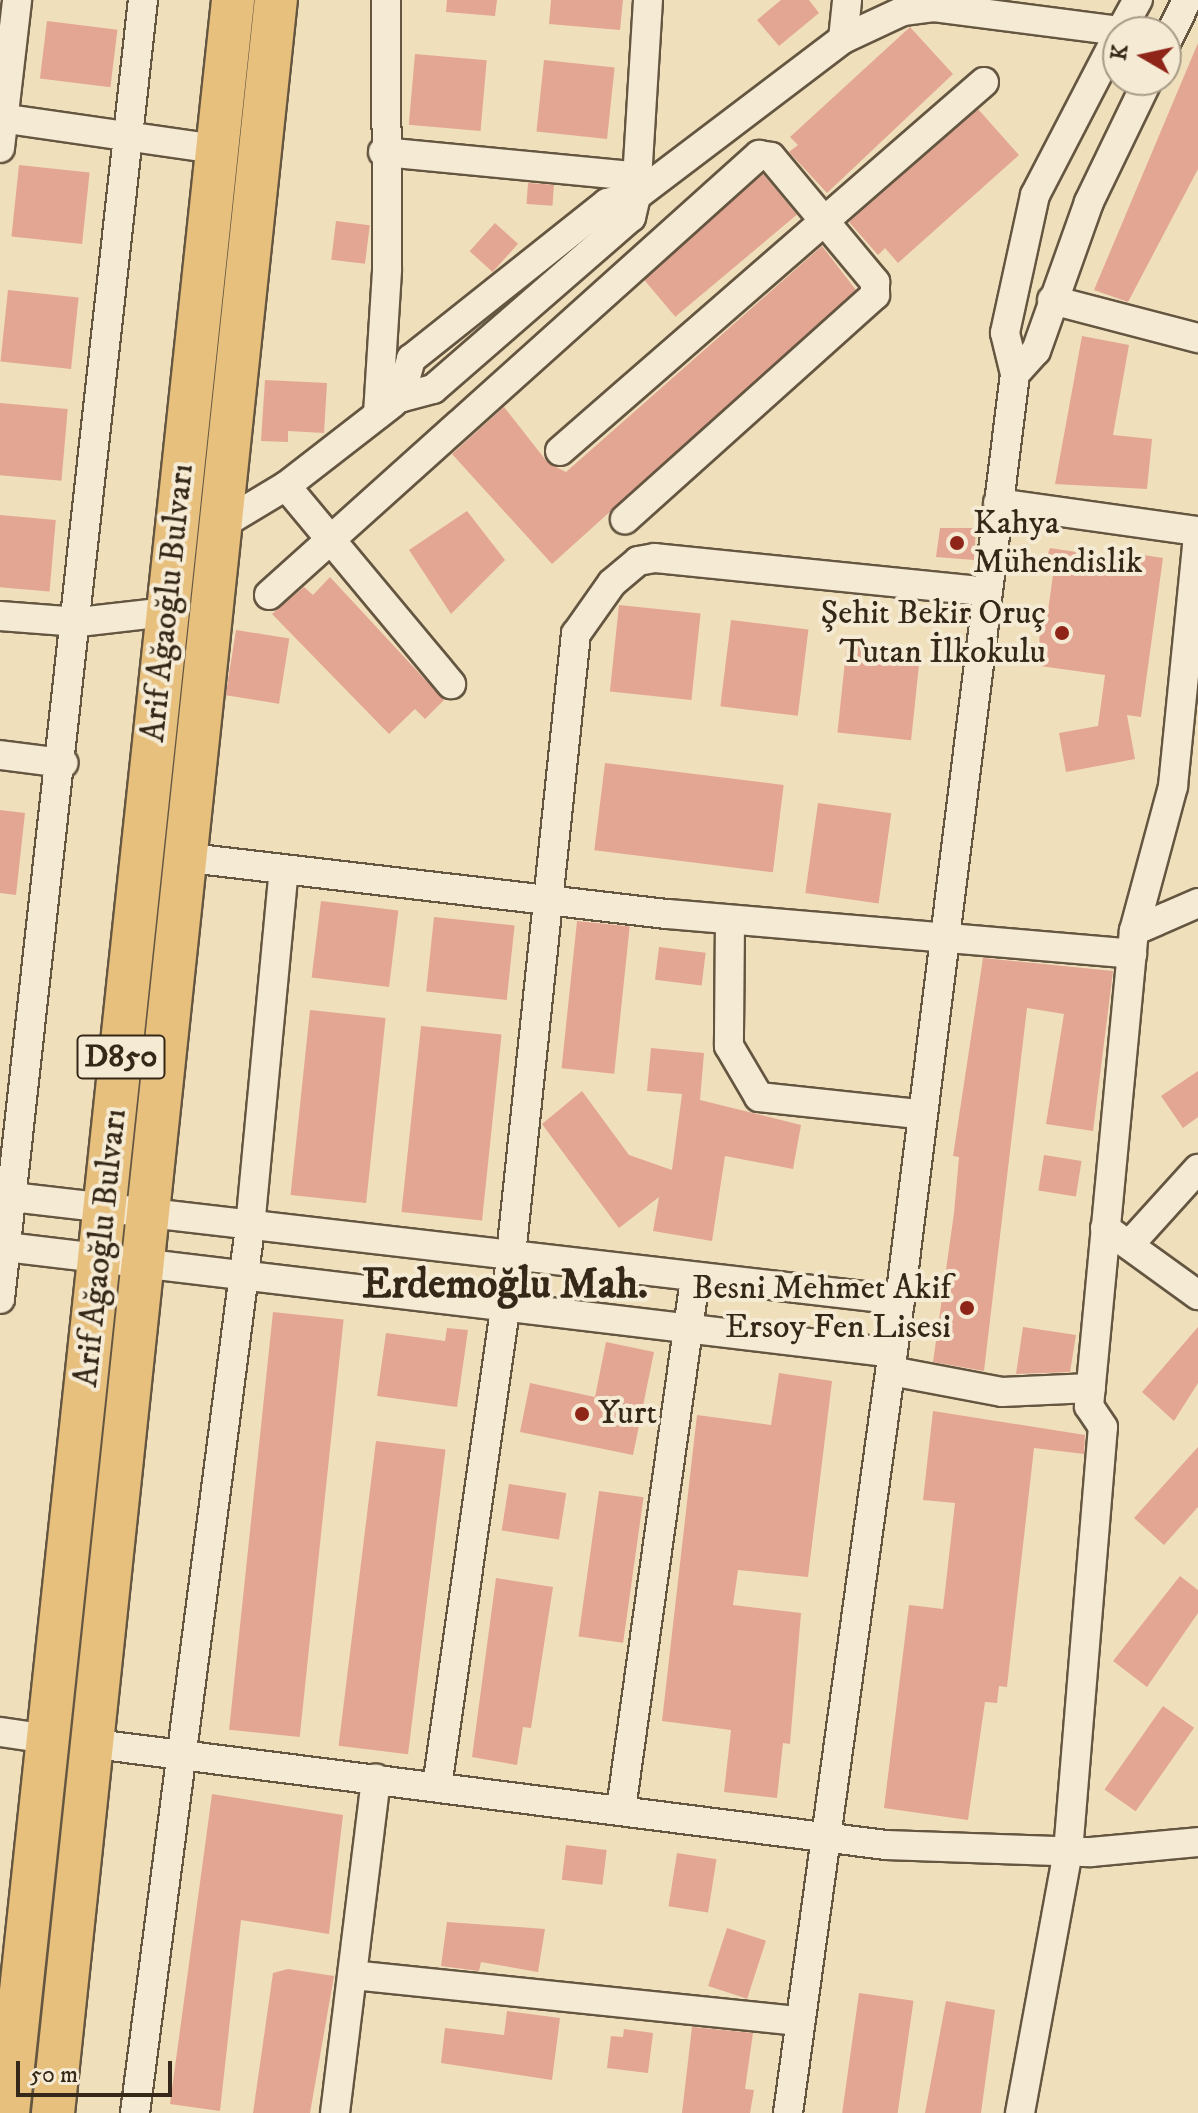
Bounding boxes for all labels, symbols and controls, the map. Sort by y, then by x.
north arrow [1102,16,1182,96]
text: K [1105,43,1134,62]
street label: Arif Ağaoğlu Bulvarı [133,462,203,744]
place label: Kahya Mühendislik [973,503,1143,582]
marker: Kahya Mühendislik [948,534,966,552]
place label: Şehit Bekir Oruç Tutan İlkokulu [821,593,1046,672]
marker: Şehit Bekir Oruç Tutan İlkokulu [1053,624,1071,642]
road number: D850 [75,1029,167,1085]
street label: Arif Ağaoğlu Bulvarı [66,1107,136,1389]
district label: Erdemoğlu Mah. [362,1260,648,1310]
place label: Besni Mehmet Akif Ersoy Fen Lisesi [692,1268,951,1348]
marker: Besni Mehmet Akif Ersoy Fen Lisesi [958,1299,976,1317]
place label: Yurt [598,1394,657,1434]
marker: Yurt [573,1405,591,1423]
scale bar [20,2045,176,2095]
text: 50 m [30,2060,78,2090]

